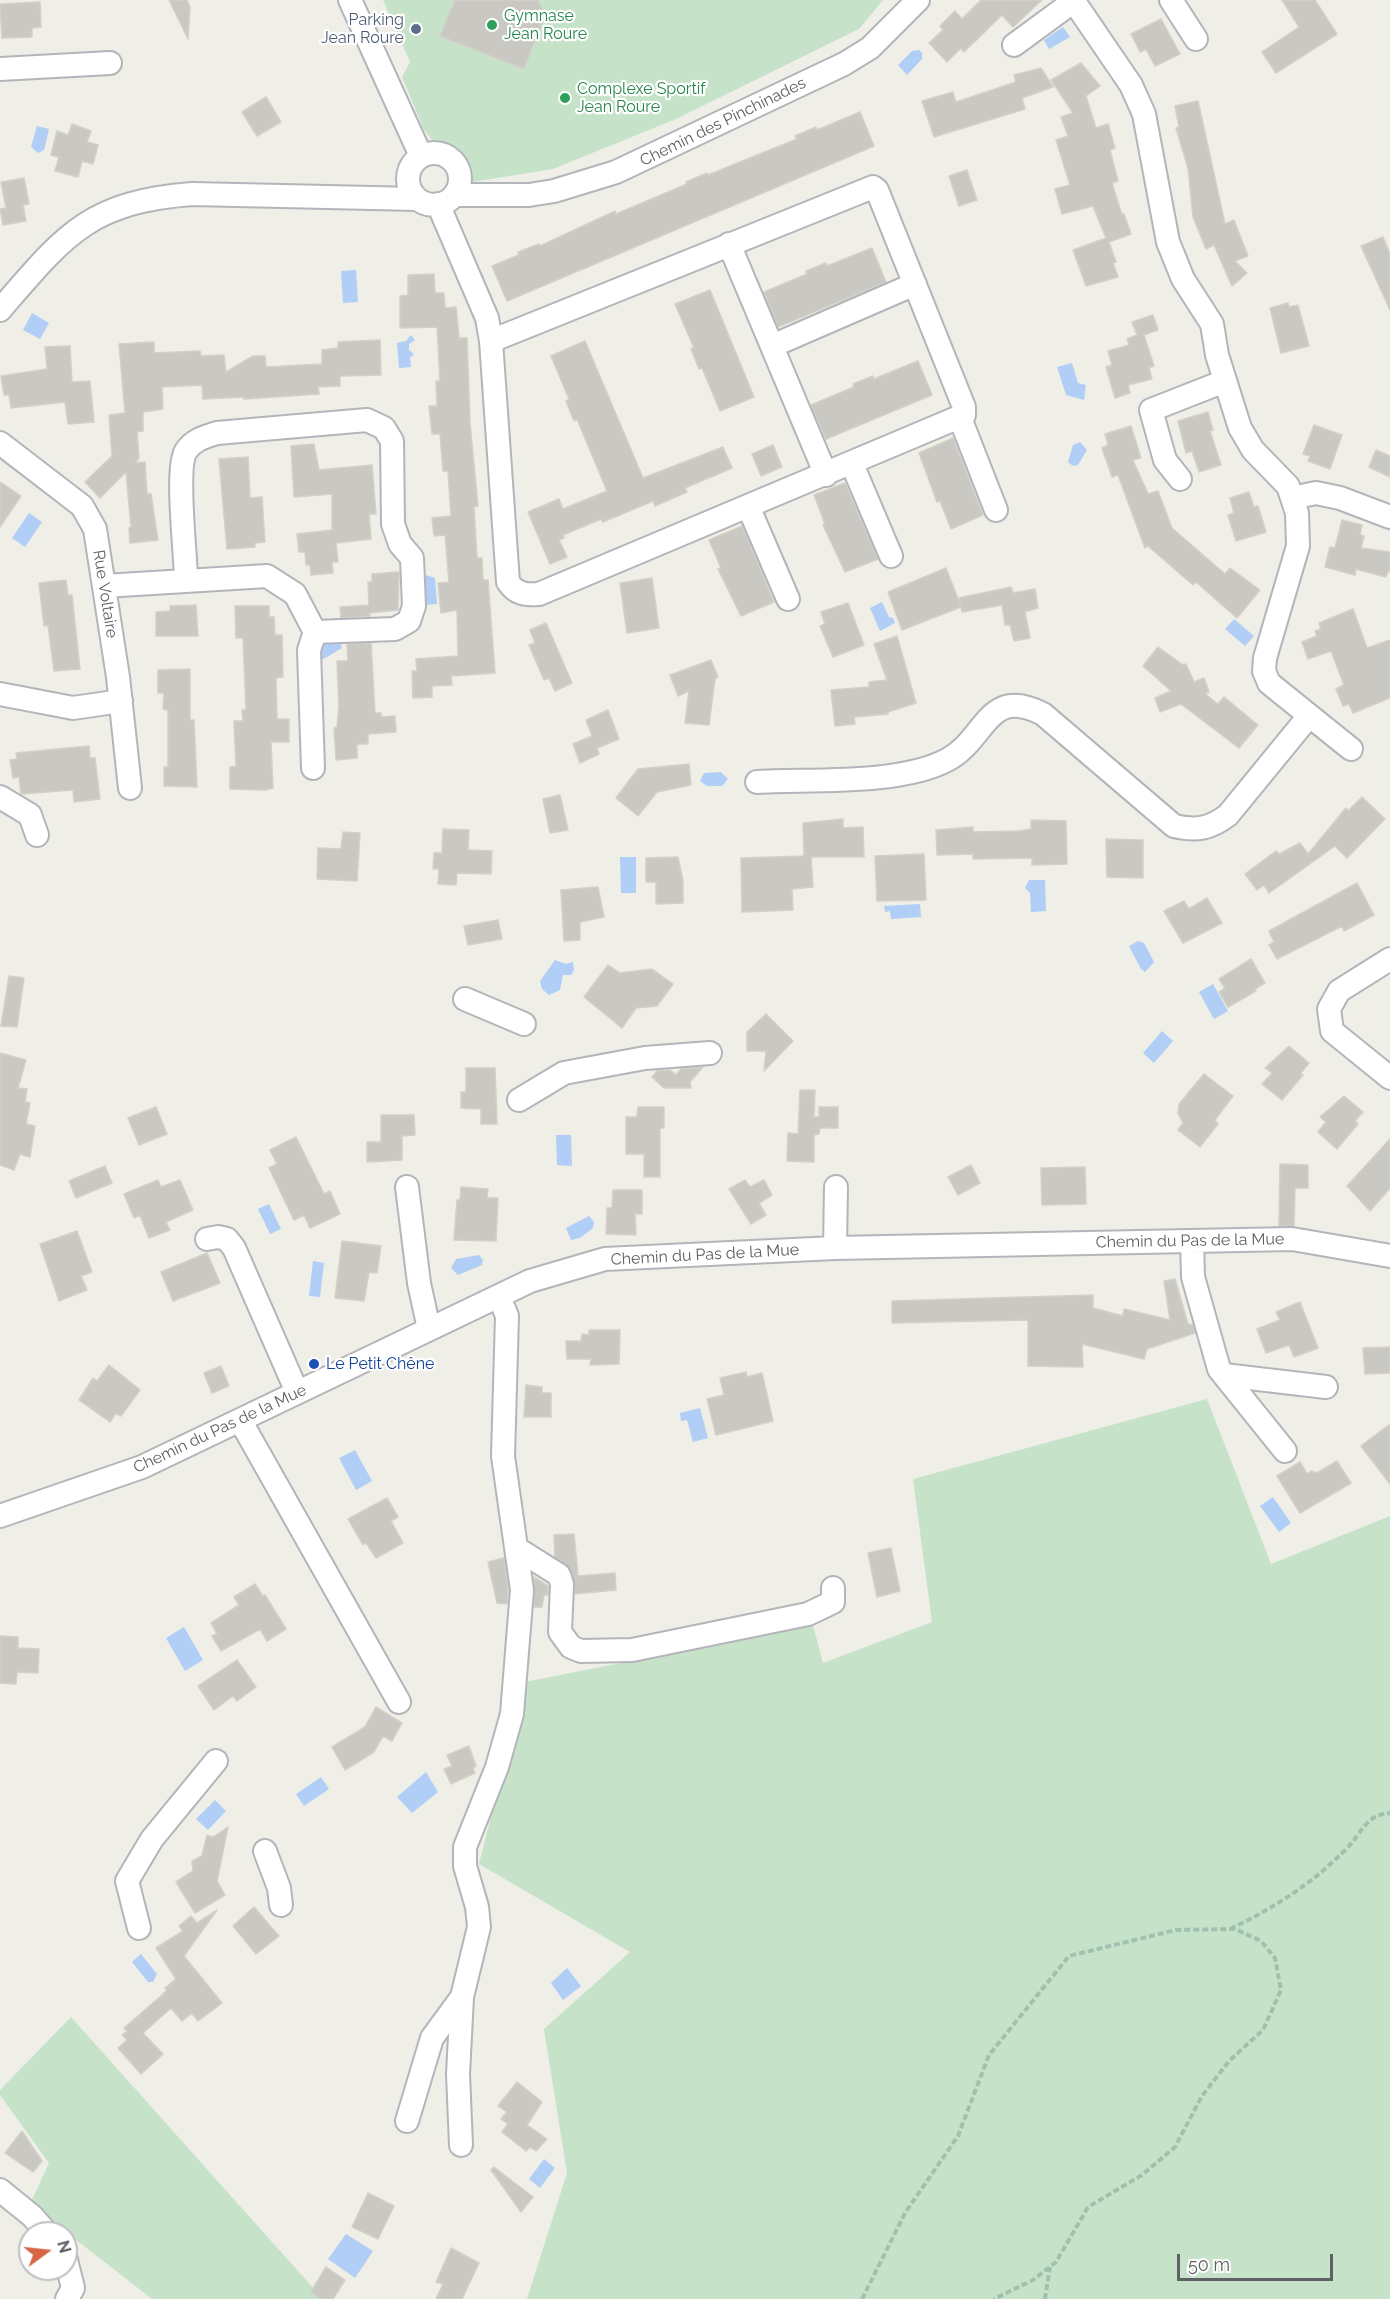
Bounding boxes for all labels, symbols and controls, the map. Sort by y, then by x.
place label: Gymnase Jean Roure [504,6,587,44]
place label: Parking Jean Roure [321,10,404,48]
marker: Gymnase Jean Roure [485,18,499,32]
marker: Parking Jean Roure [409,22,423,36]
street label: Chemin des Pinchinades [637,73,809,171]
place label: Complexe Sportif Jean Roure [577,79,706,117]
marker: Complexe Sportif Jean Roure [558,91,572,105]
street label: Rue Voltaire [89,548,121,640]
street label: Chemin du Pas de la Mue [1095,1230,1285,1252]
street label: Chemin du Pas de la Mue [610,1240,800,1270]
place label: Le Petit Chêne [326,1354,434,1374]
marker: Le Petit Chêne [307,1357,321,1371]
street label: Chemin du Pas de la Mue [130,1380,310,1478]
north arrow [18,2221,78,2281]
text: N [53,2238,75,2255]
scale bar [1180,2242,1336,2280]
text: 50 m [1188,2254,1230,2275]

